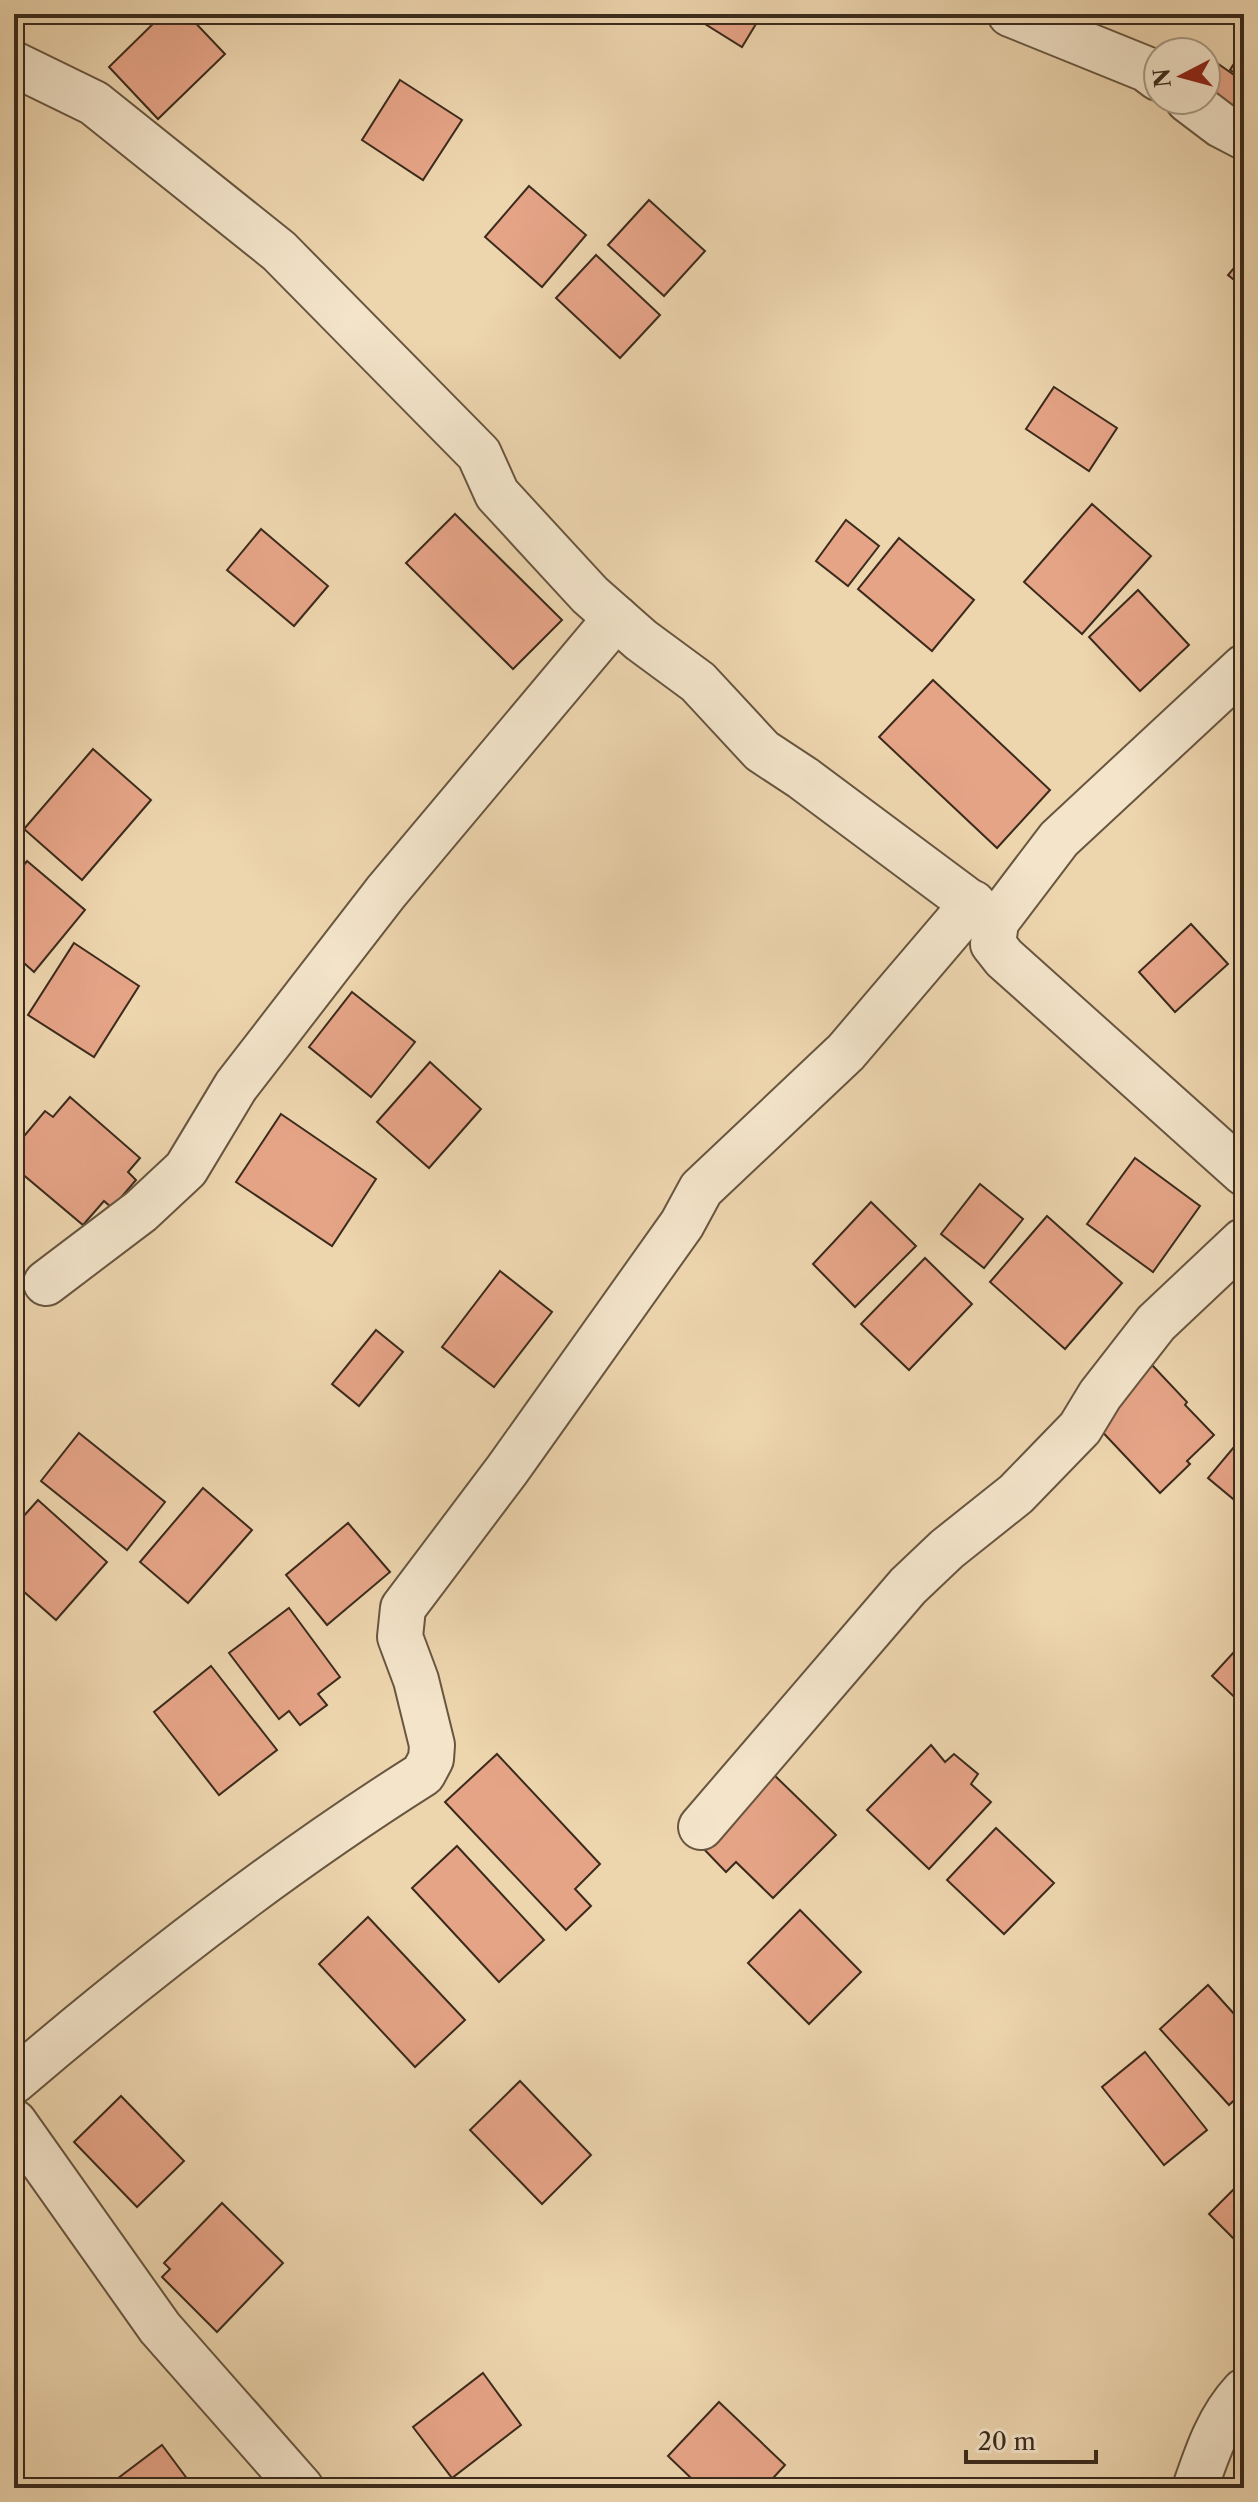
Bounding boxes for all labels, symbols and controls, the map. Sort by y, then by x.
north arrow [1142,36,1222,116]
text: N [1148,67,1177,89]
scale bar [966,2414,1096,2464]
text: 20 m [978,2427,1036,2456]

